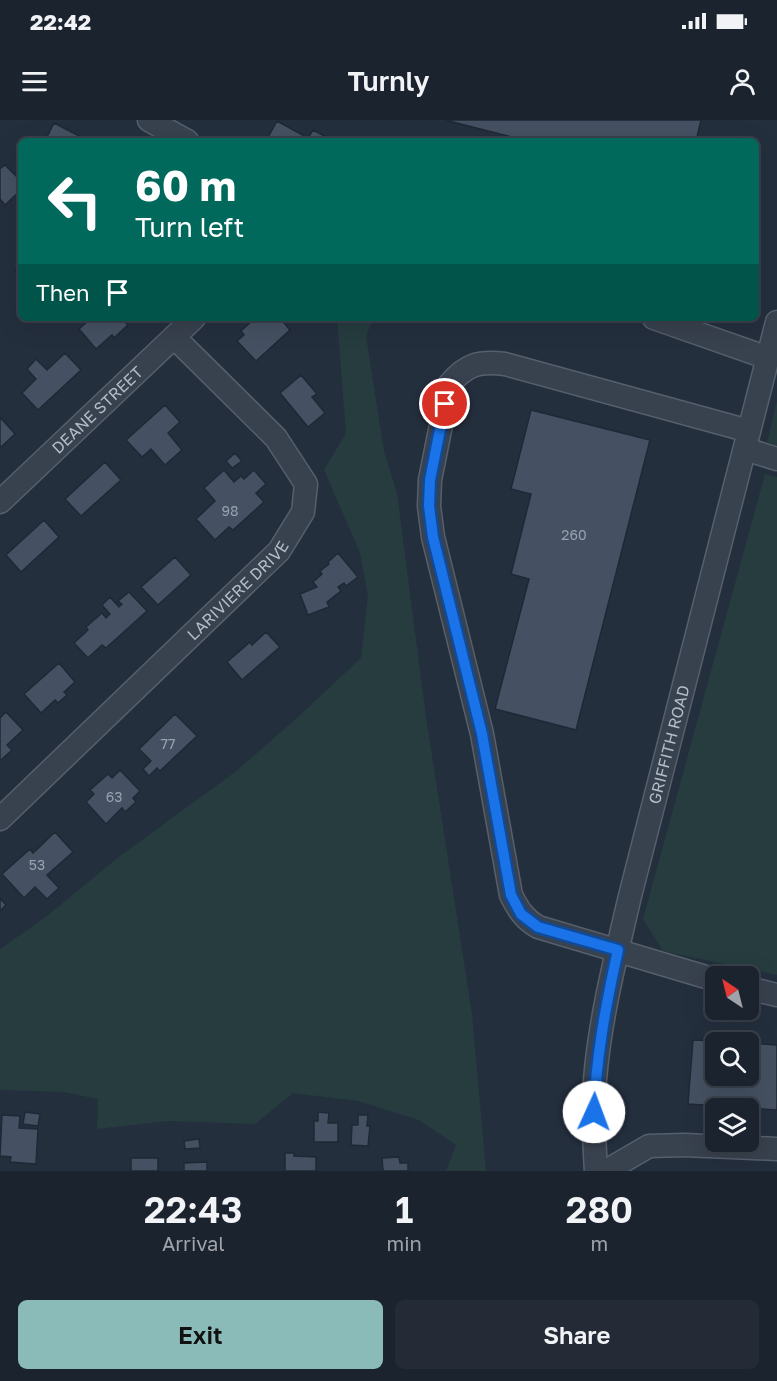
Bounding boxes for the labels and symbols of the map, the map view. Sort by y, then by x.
street label: DEANE STREET [47,362,147,458]
pin [419,378,470,429]
house number: 98 [221,502,239,519]
house number: 260 [561,526,587,543]
street label: LARIVIERE DRIVE [183,537,293,644]
street label: GRIFFITH ROAD [644,683,694,806]
house number: 77 [161,735,175,752]
house number: 63 [106,788,122,805]
house number: 53 [29,856,45,873]
north arrow [705,966,759,1020]
position arrow [562,1080,626,1144]

